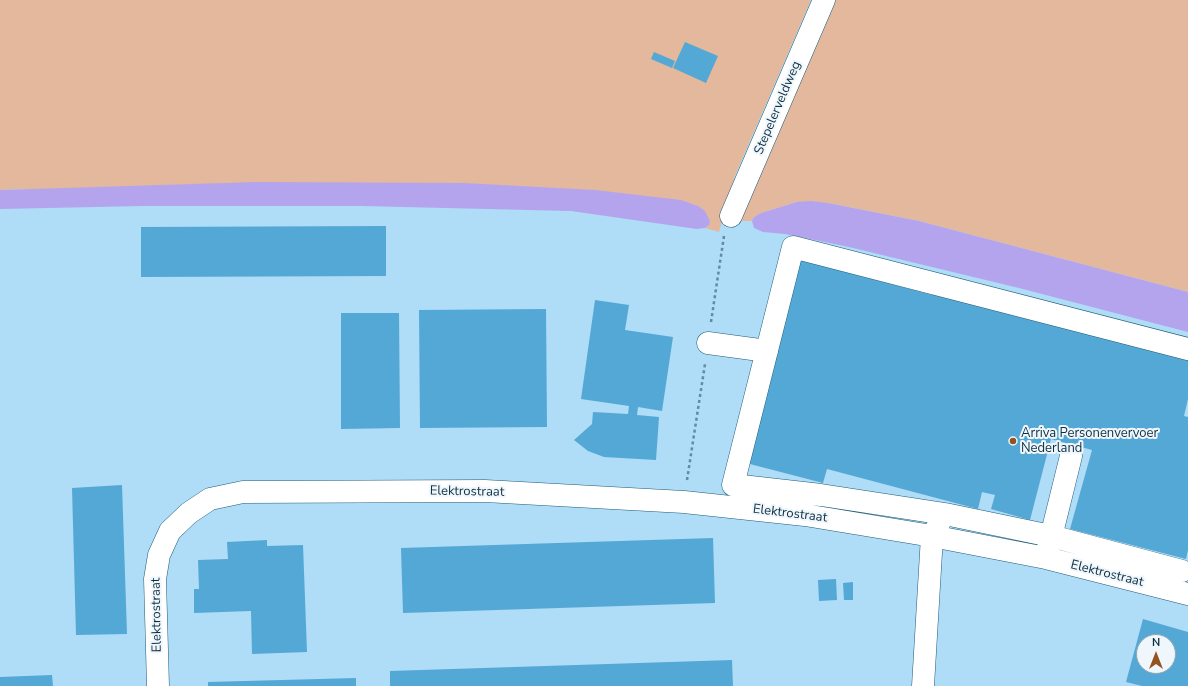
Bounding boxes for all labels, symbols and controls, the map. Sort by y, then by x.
street label: Stepelerveldweg [751,59,805,157]
place label: Arriva Personenvervoer Nederland [1021,426,1158,457]
marker: Arriva Personenvervoer Nederland [1008,436,1018,446]
street label: Elektrostraat [430,484,504,500]
street label: Elektrostraat [752,502,828,526]
street label: Elektrostraat [1069,557,1145,591]
street label: Elektrostraat [149,578,165,652]
north arrow [1136,634,1176,674]
text: N [1152,635,1160,650]

